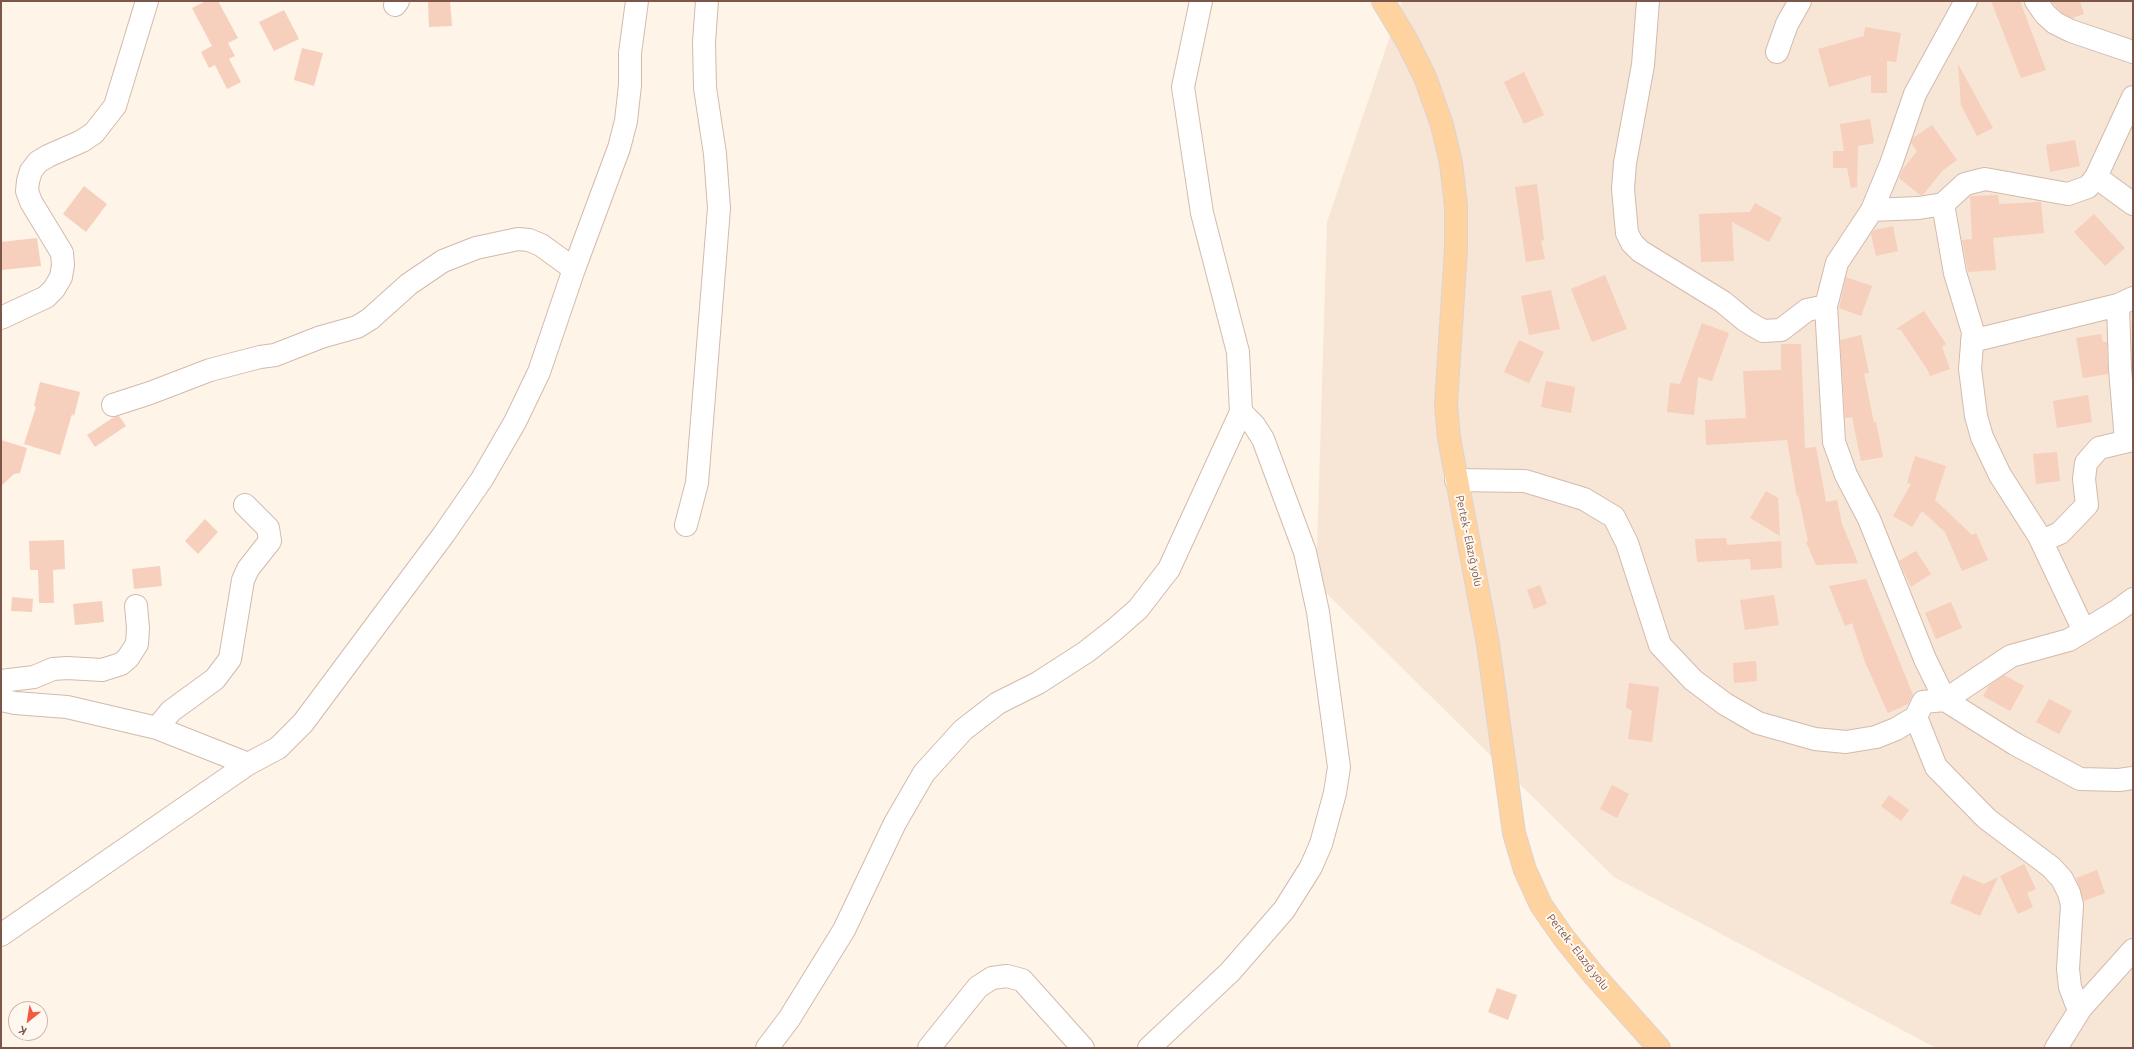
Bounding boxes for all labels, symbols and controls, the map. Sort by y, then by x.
street label: Pertek - Elazığ yolu [1453,494,1485,588]
street label: Pertek - Elazığ yolu [1544,911,1612,993]
north arrow [8,1001,48,1041]
text: K [16,1024,29,1038]

